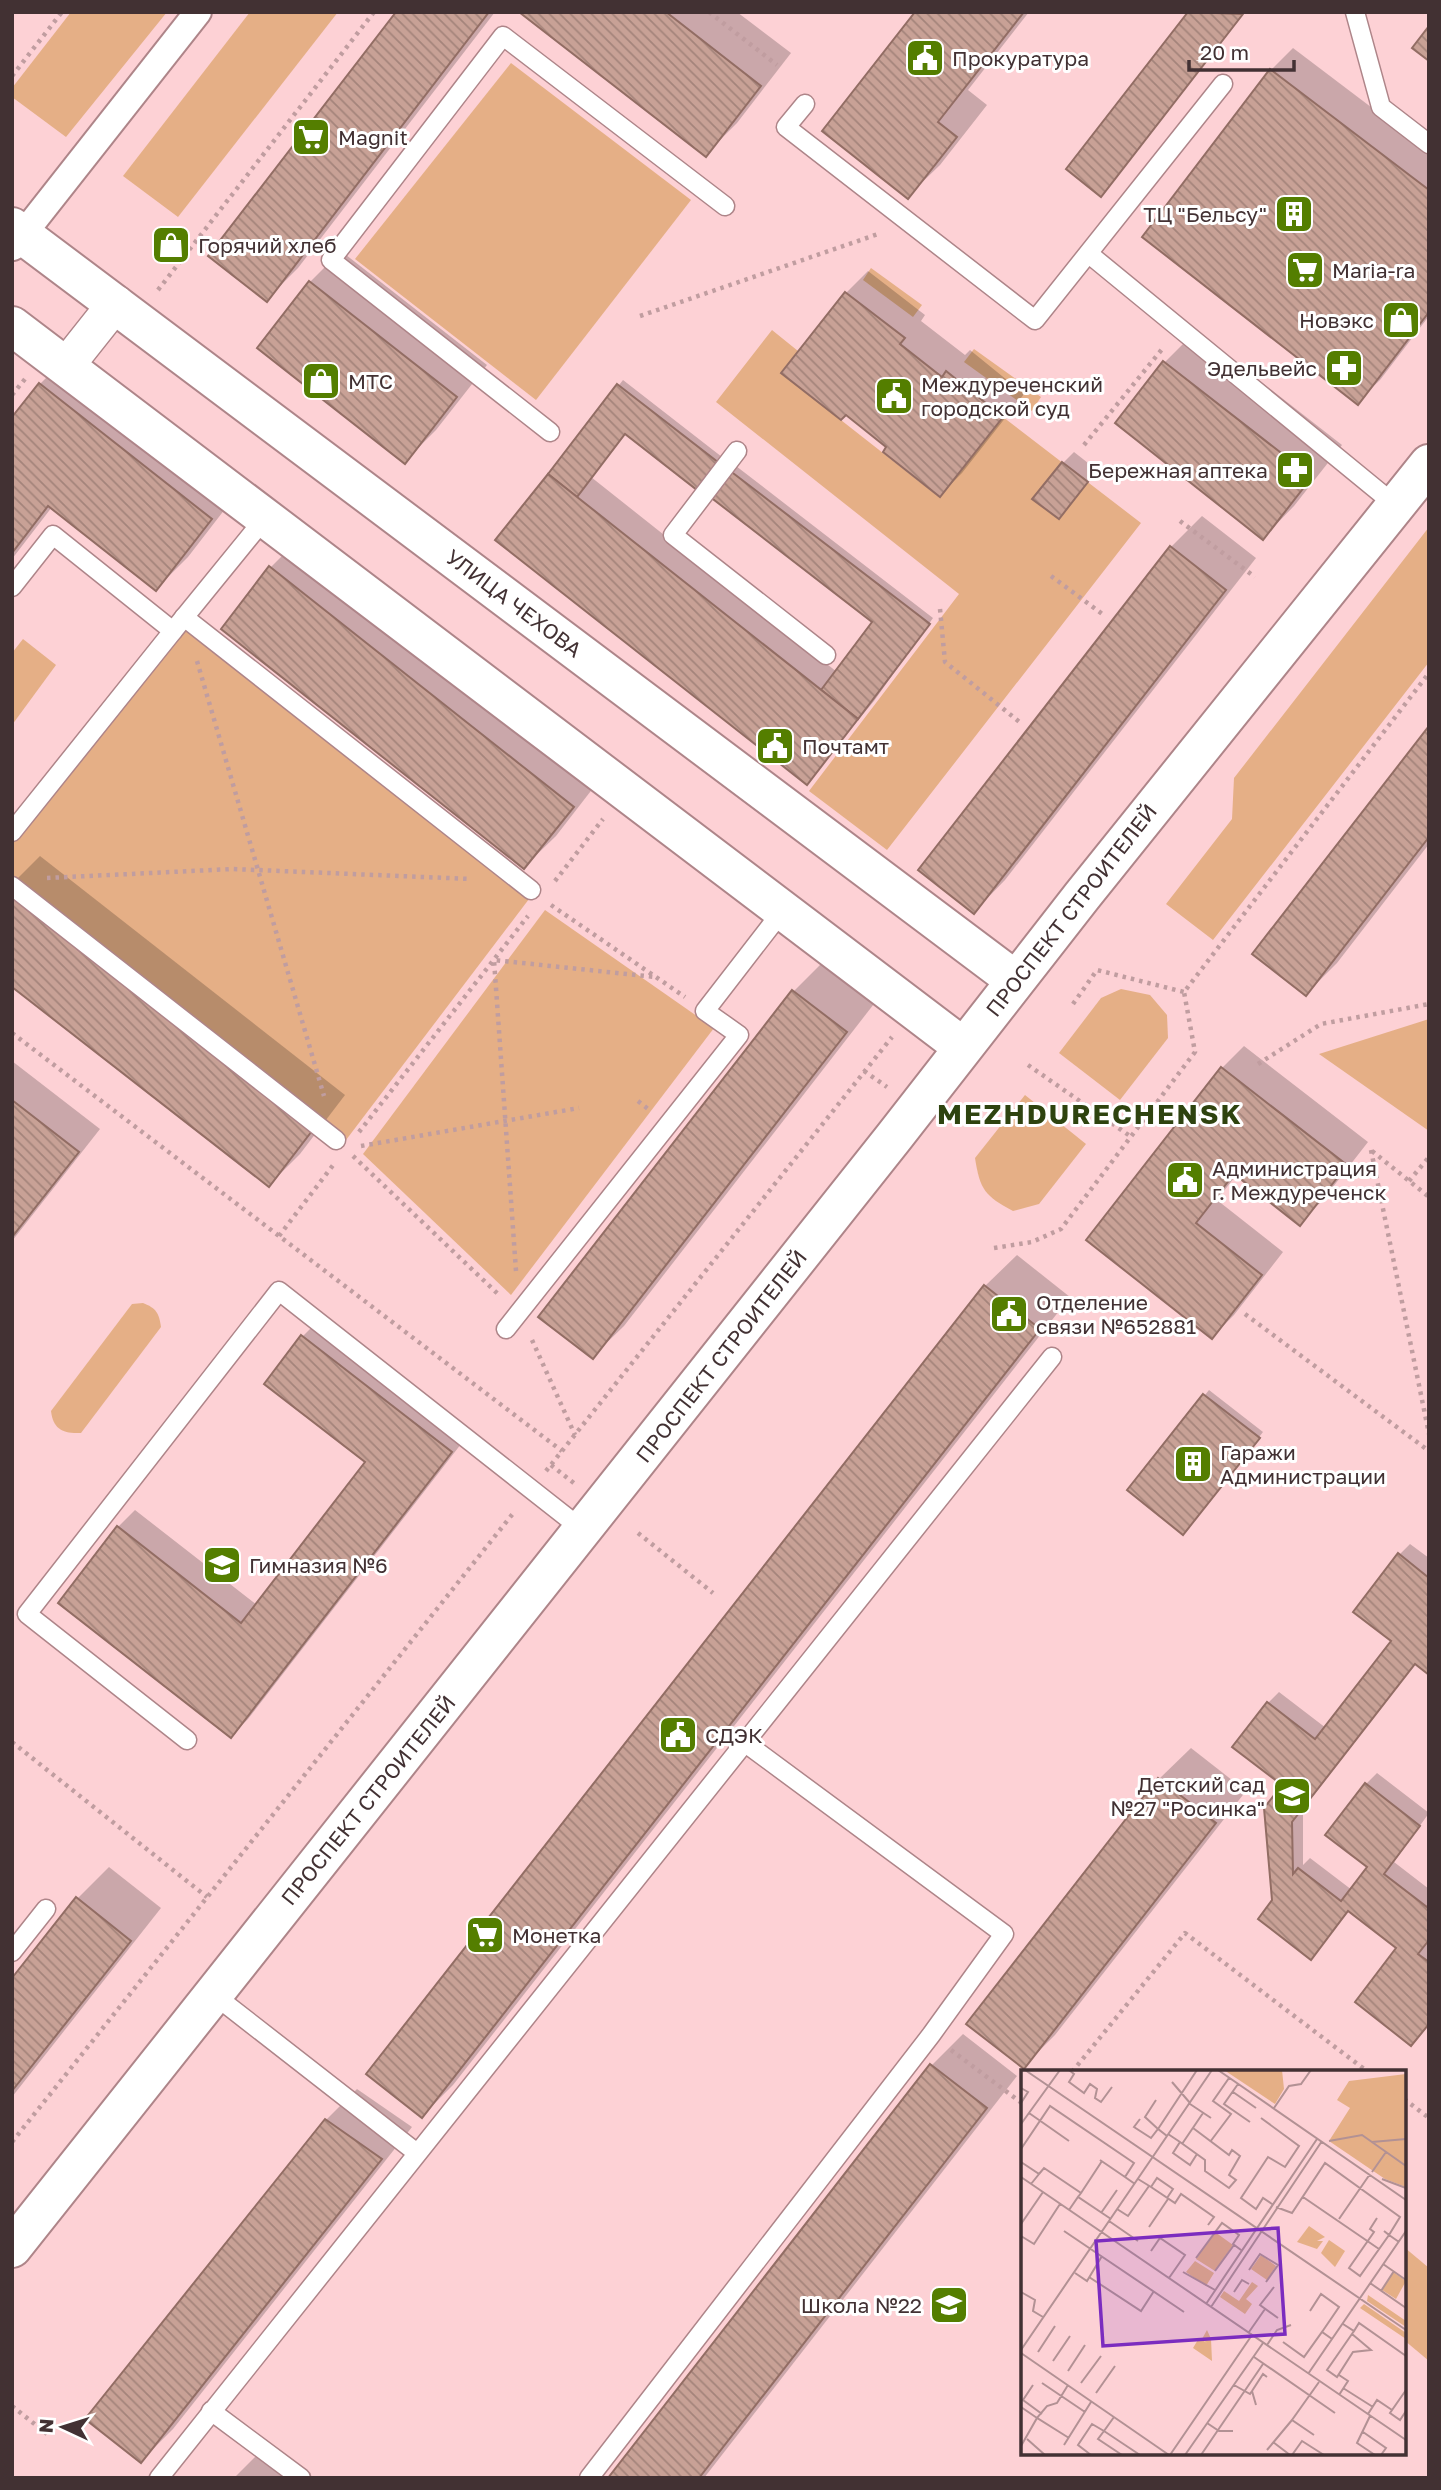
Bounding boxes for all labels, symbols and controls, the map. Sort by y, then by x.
scale bar [1189,28,1294,72]
public building icon: Прокуратура [904,37,946,79]
text: 20 m [1200,39,1249,65]
place label: Прокуратура [952,45,1089,71]
supermarket icon: Magnit [290,116,332,158]
place label: Magnit [338,124,408,150]
building icon: ТЦ "Бельсу" [1273,193,1315,235]
place label: ТЦ "Бельсу" [1143,201,1267,227]
shop icon: Горячий хлеб [150,224,192,266]
place label: Горячий хлеб [198,232,336,258]
supermarket icon: Maria-ra [1284,249,1326,291]
place label: Maria-ra [1332,257,1415,283]
shop icon: Новэкс [1380,299,1422,341]
place label: Новэкс [1299,307,1374,333]
pharmacy icon: Эдельвейс [1323,347,1365,389]
place label: Эдельвейс [1207,355,1317,381]
shop icon: МТС [300,360,342,402]
place label: МТС [348,368,393,394]
place label: Междуреченский городской суд [921,371,1103,421]
public building icon: Междуреченский городской суд [873,375,915,417]
pharmacy icon: Бережная аптека [1274,449,1316,491]
place label: Бережная аптека [1088,457,1268,483]
street label: УЛИЦА ЧЕХОВА [441,543,587,663]
public building icon: Почтамт [754,725,796,767]
place label: Почтамт [802,733,889,759]
street label: ПРОСПЕКТ СТРОИТЕЛЕЙ [980,799,1162,1021]
district label: MEZHDURECHENSK [937,1097,1243,1130]
place label: Администрация г. Междуреченск [1212,1155,1387,1205]
public building icon: Администрация г. Междуреченск [1164,1159,1206,1201]
street label: ПРОСПЕКТ СТРОИТЕЛЕЙ [630,1245,812,1467]
place label: Отделение связи №652881 [1036,1289,1196,1339]
public building icon: Отделение связи №652881 [988,1293,1030,1335]
place label: Гаражи Администрации [1220,1439,1386,1489]
building icon: Гаражи Администрации [1172,1443,1214,1485]
school or university icon: Гимназия №6 [201,1544,243,1586]
place label: Гимназия №6 [249,1552,388,1578]
street label: ПРОСПЕКТ СТРОИТЕЛЕЙ [275,1690,461,1910]
public building icon: СДЭК [657,1714,699,1756]
place label: СДЭК [705,1722,763,1748]
place label: Детский сад №27 "Росинка" [1110,1771,1265,1821]
school or university icon: Детский сад №27 "Росинка" [1271,1775,1313,1817]
supermarket icon: Монетка [464,1914,506,1956]
place label: Монетка [512,1922,601,1948]
inset map [1021,2070,1406,2455]
school or university icon: Школа №22 [928,2284,970,2326]
place label: Школа №22 [801,2292,922,2318]
north arrow [28,2392,98,2462]
text: N [34,2418,58,2434]

